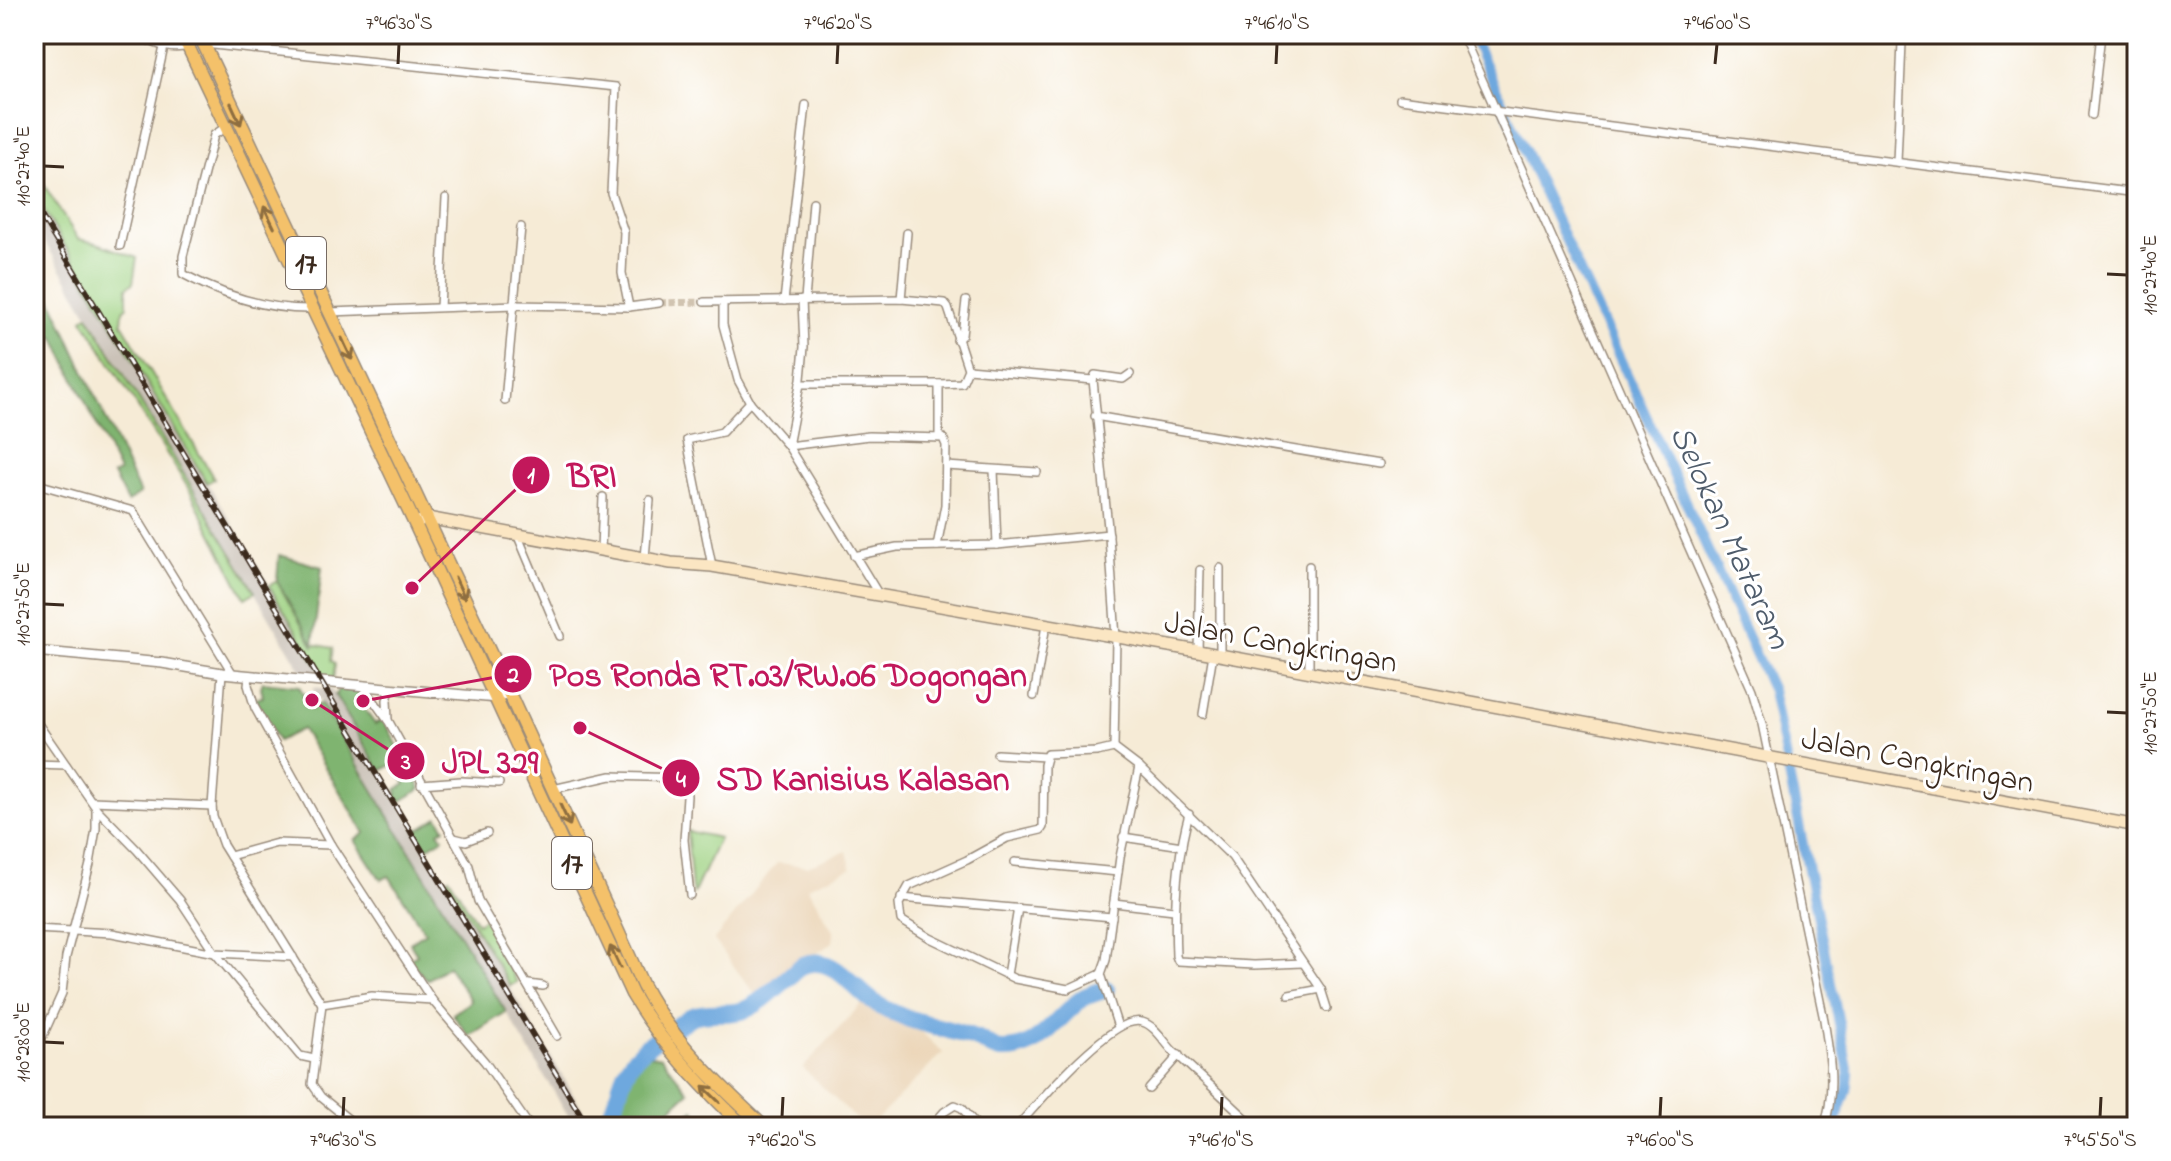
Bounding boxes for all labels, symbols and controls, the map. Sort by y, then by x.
text: 7°46'30"S [365,10,433,39]
text: 7°46'20"S [804,10,873,39]
text: 7°46'10"S [1244,10,1310,39]
text: 7°46'00"S [1683,10,1751,39]
one-way arrow [229,102,244,126]
text: 110°27'40"E [10,126,39,206]
one-way arrow [261,205,276,229]
text: 110°27'40"E [2137,235,2166,315]
road number: 17 [286,237,326,289]
one-way arrow [340,337,355,361]
water label: Selokan Mataram [1655,417,1802,658]
callout: BRI [511,446,632,504]
text: BRI [565,454,617,504]
text: 1 [527,460,535,495]
text: 110°27'50"E [10,562,39,646]
one-way arrow [453,576,468,600]
street label: Jalan Cangkringan [1160,601,1401,688]
callout: Pos Ronda RT.03/RW.06 Dogongan [493,645,1043,703]
text: Pos Ronda RT.03/RW.06 Dogongan [549,653,1027,704]
text: 2 [506,659,519,694]
text: 110°27'50"E [2137,671,2166,755]
street label: Jalan Cangkringan [1797,717,2038,808]
callout: JPL 329 [386,732,554,790]
text: JPL 329 [442,740,539,790]
text: 3 [400,746,411,781]
callout: SD Kanisius Kalasan [661,749,1026,807]
text: SD Kanisius Kalasan [717,757,1009,807]
text: 4 [676,764,686,799]
one-way arrow [558,802,573,827]
road number: 17 [552,837,592,889]
one-way arrow [607,945,622,969]
text: 110°28'00"E [10,1002,39,1082]
one-way arrow [701,1085,721,1104]
text: 7°46'30"S [309,1127,377,1156]
text: 7°46'20"S [748,1127,817,1156]
text: 7°46'10"S [1188,1127,1254,1156]
text: 7°46'00"S [1626,1127,1694,1156]
text: 7°45'50"S [2064,1127,2137,1156]

